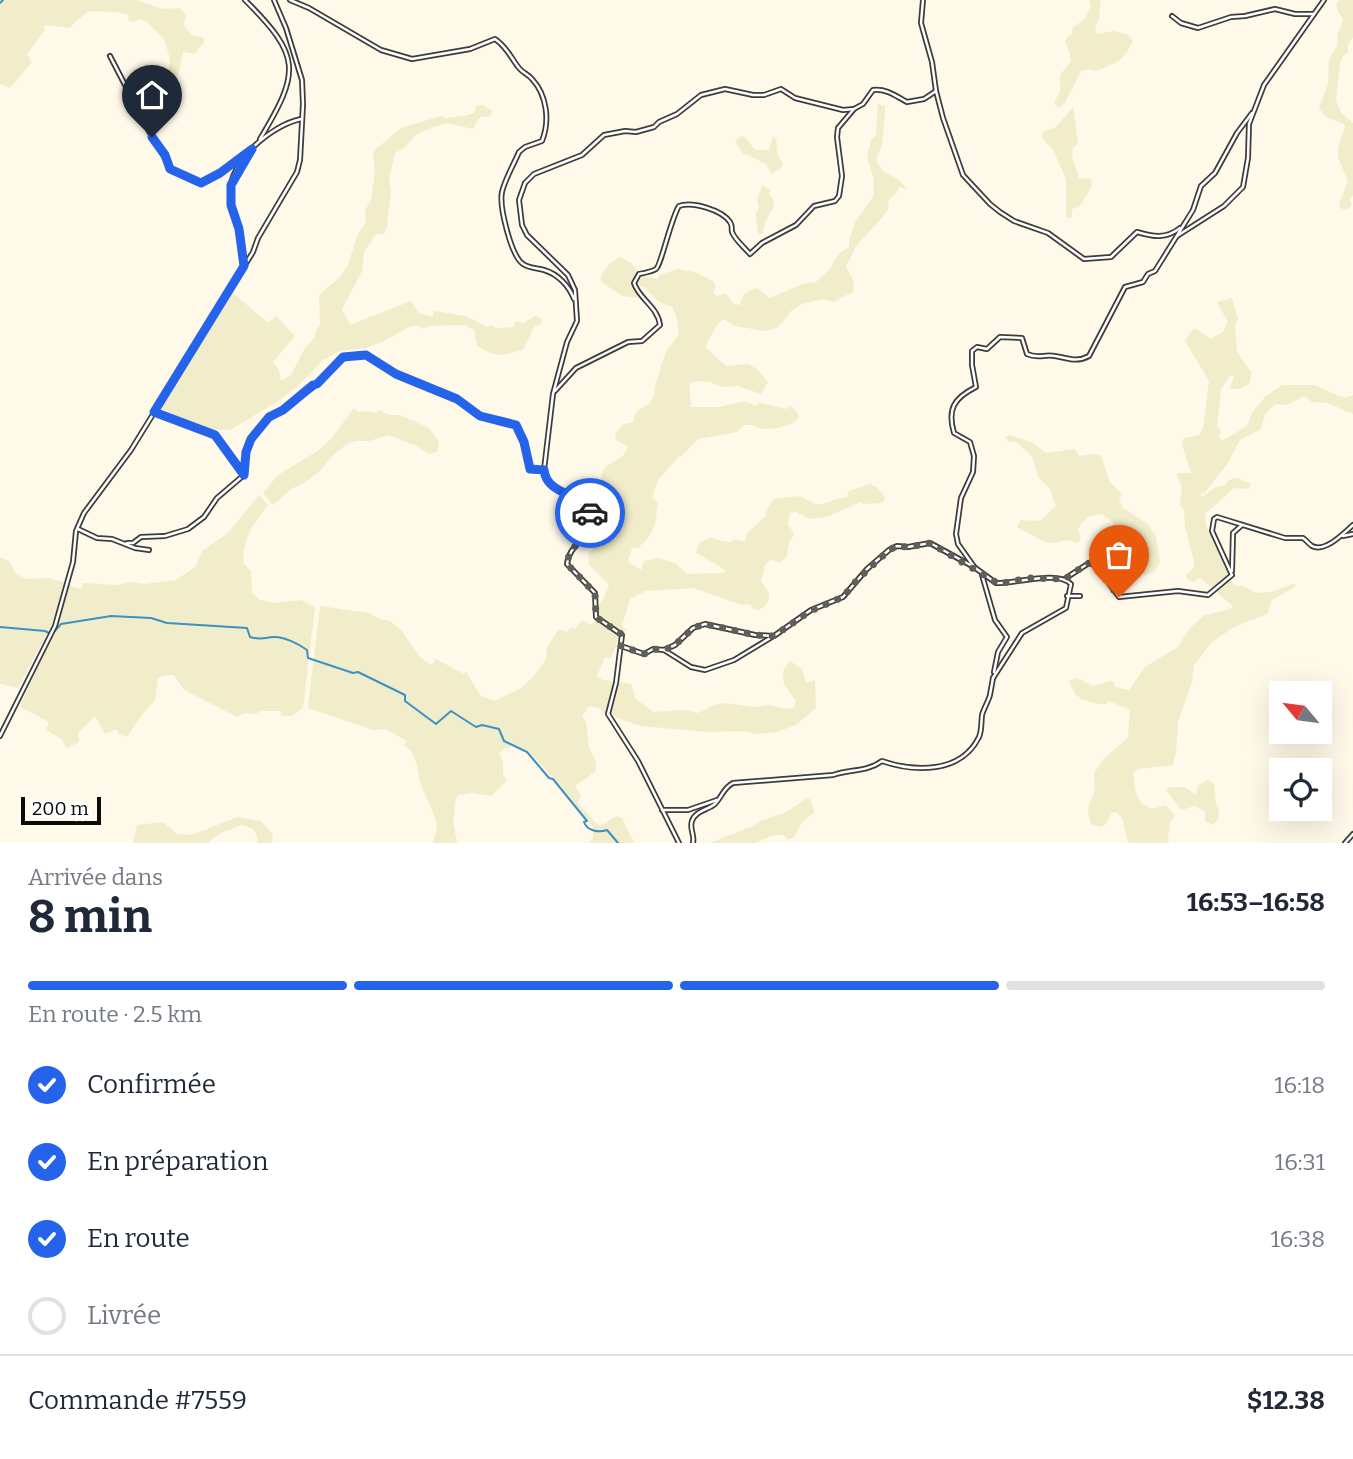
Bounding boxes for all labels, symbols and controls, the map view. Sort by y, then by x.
pin [122,65,182,137]
icon: home [133,76,171,114]
courier [555,478,625,548]
icon: car [571,494,609,532]
pin [1089,525,1149,597]
icon: bag [1100,536,1138,574]
north arrow [1269,681,1332,744]
map controls [1269,681,1332,821]
button: locate [1269,758,1332,821]
scale bar [21,794,102,826]
text: 200 m [32,797,89,820]
text: Arrivée dans [28,863,163,891]
text: 16:53–16:58 [1187,887,1325,918]
text: 8 min [28,889,152,944]
text: En route · 2.5 km [28,1000,202,1028]
icon: check [28,1066,66,1104]
text: Confirmée [87,1069,216,1100]
text: 16:18 [1274,1071,1325,1099]
icon: check [28,1143,66,1181]
text: En préparation [87,1146,268,1177]
text: 16:31 [1275,1148,1325,1176]
icon: check [28,1220,66,1258]
text: En route [87,1223,190,1254]
text: 16:38 [1270,1225,1325,1253]
text: Livrée [87,1300,161,1331]
text: Commande #7559 [28,1385,247,1416]
text: $12.38 [1247,1385,1325,1416]

